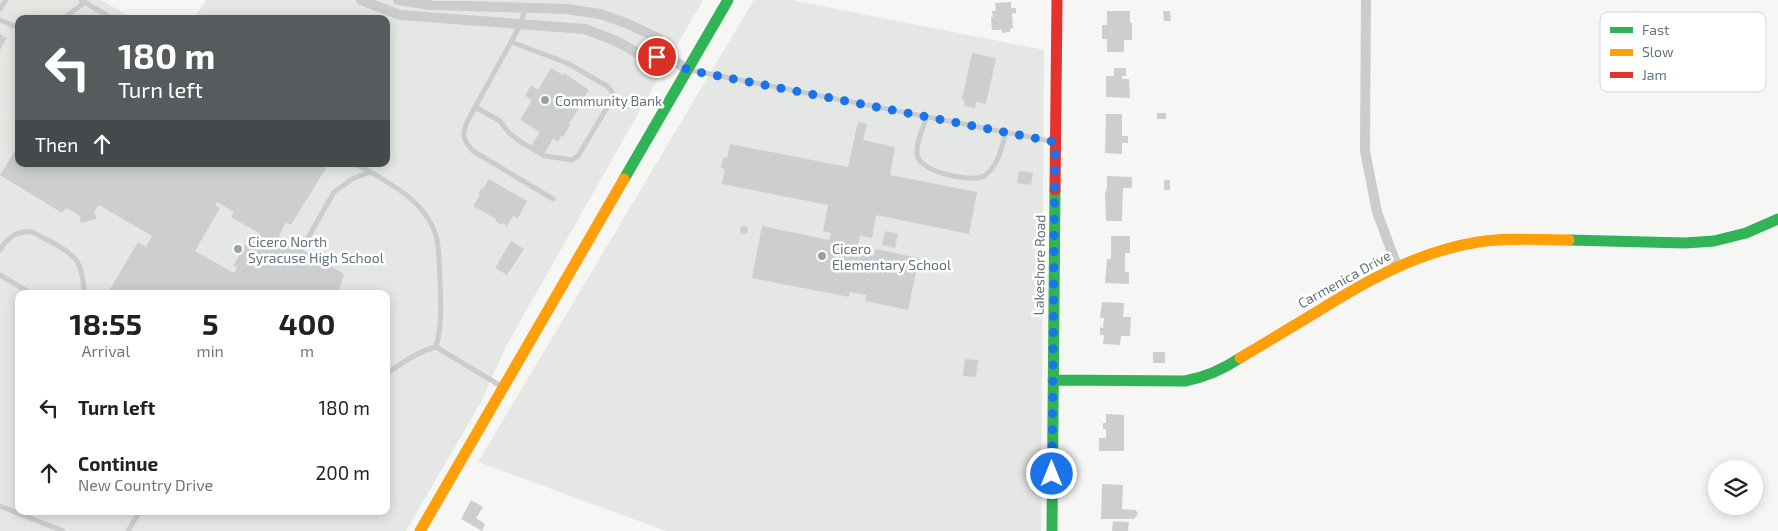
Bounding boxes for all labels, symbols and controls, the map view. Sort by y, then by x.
legend [1600,12,1766,92]
text: Fast [1642,21,1669,38]
text: 180 m [118,34,215,76]
icon: left [35,35,100,100]
pin [636,36,678,78]
icon: arrive [643,43,671,71]
text: Slow [1642,43,1674,60]
text: Jam [1642,66,1667,83]
text: Turn left [118,76,203,102]
place label: Community Bank [555,92,662,109]
marker: Community Bank [539,94,551,106]
icon: ahead [88,130,116,158]
text: Then [35,133,78,156]
street label: Lakeshore Road [1030,214,1048,316]
place label: Cicero North Syracuse High School [248,233,385,266]
place label: Cicero Elementary School [832,240,952,273]
marker: Cicero North Syracuse High School [232,243,244,255]
street label: Carmenica Drive [1295,246,1393,312]
marker: Cicero Elementary School [816,250,828,262]
text: 18:55 [70,305,142,341]
text: 5 [202,305,219,341]
text: 400 [278,305,335,341]
text: Arrival [81,341,130,360]
text: min [197,341,224,360]
text: m [300,341,314,360]
icon: left [35,394,63,422]
text: Turn left [78,396,155,419]
text: 180 m [319,396,370,419]
position arrow [1025,447,1077,499]
text: Continue [78,452,158,475]
icon: ahead [35,459,63,487]
map controls [1708,460,1763,515]
button: layers [1708,460,1763,515]
text: 200 m [316,461,370,484]
text: New Country Drive [78,475,213,494]

